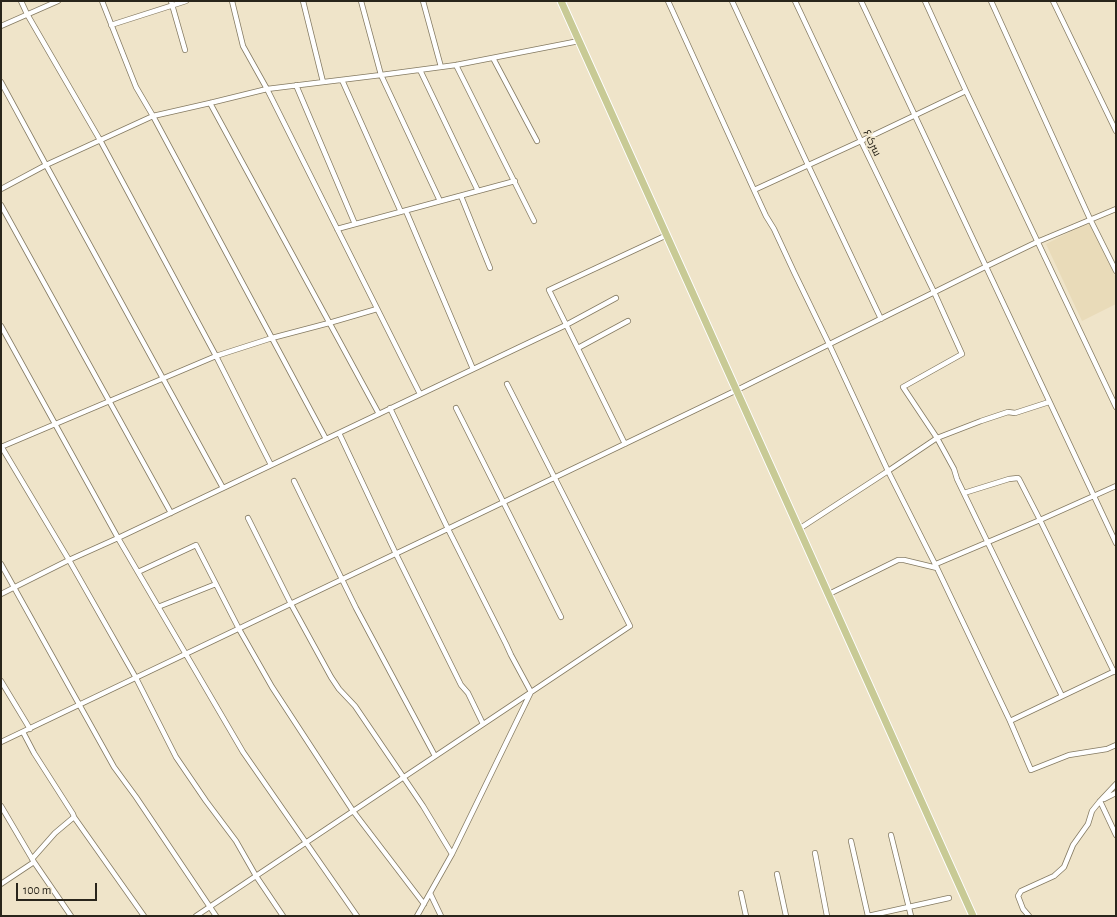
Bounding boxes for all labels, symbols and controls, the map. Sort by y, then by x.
street label: سرک ۶ [860,128,884,158]
scale bar [18,875,99,901]
text: 100 m [23,884,51,896]

